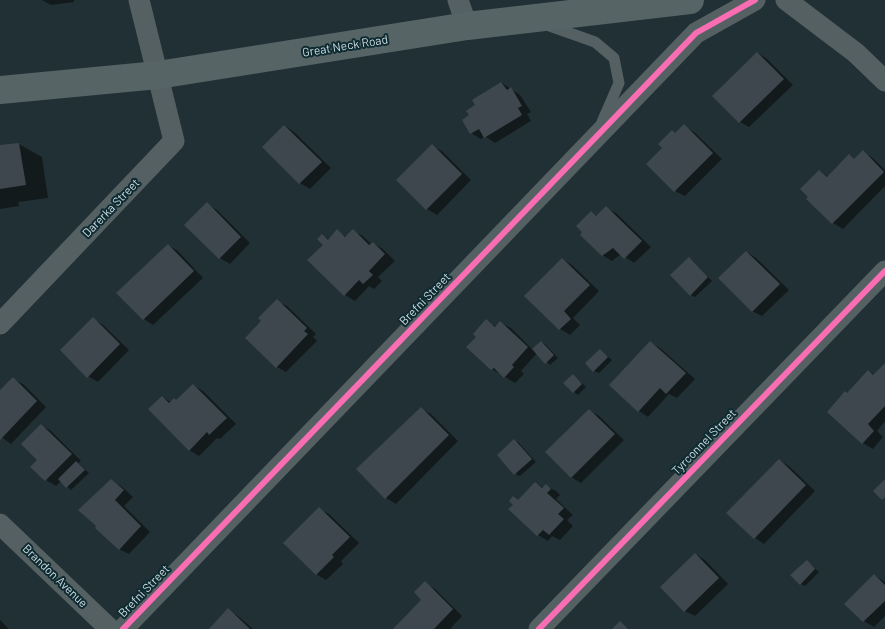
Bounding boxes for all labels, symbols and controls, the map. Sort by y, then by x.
street label: Great Neck Road [301,32,389,60]
street label: Darerka Street [80,176,142,240]
street label: Brefni Street [397,270,453,328]
street label: Tyrconnel Street [669,406,739,478]
street label: Brandon Avenue [20,541,90,611]
street label: Brefni Street [116,562,172,620]

